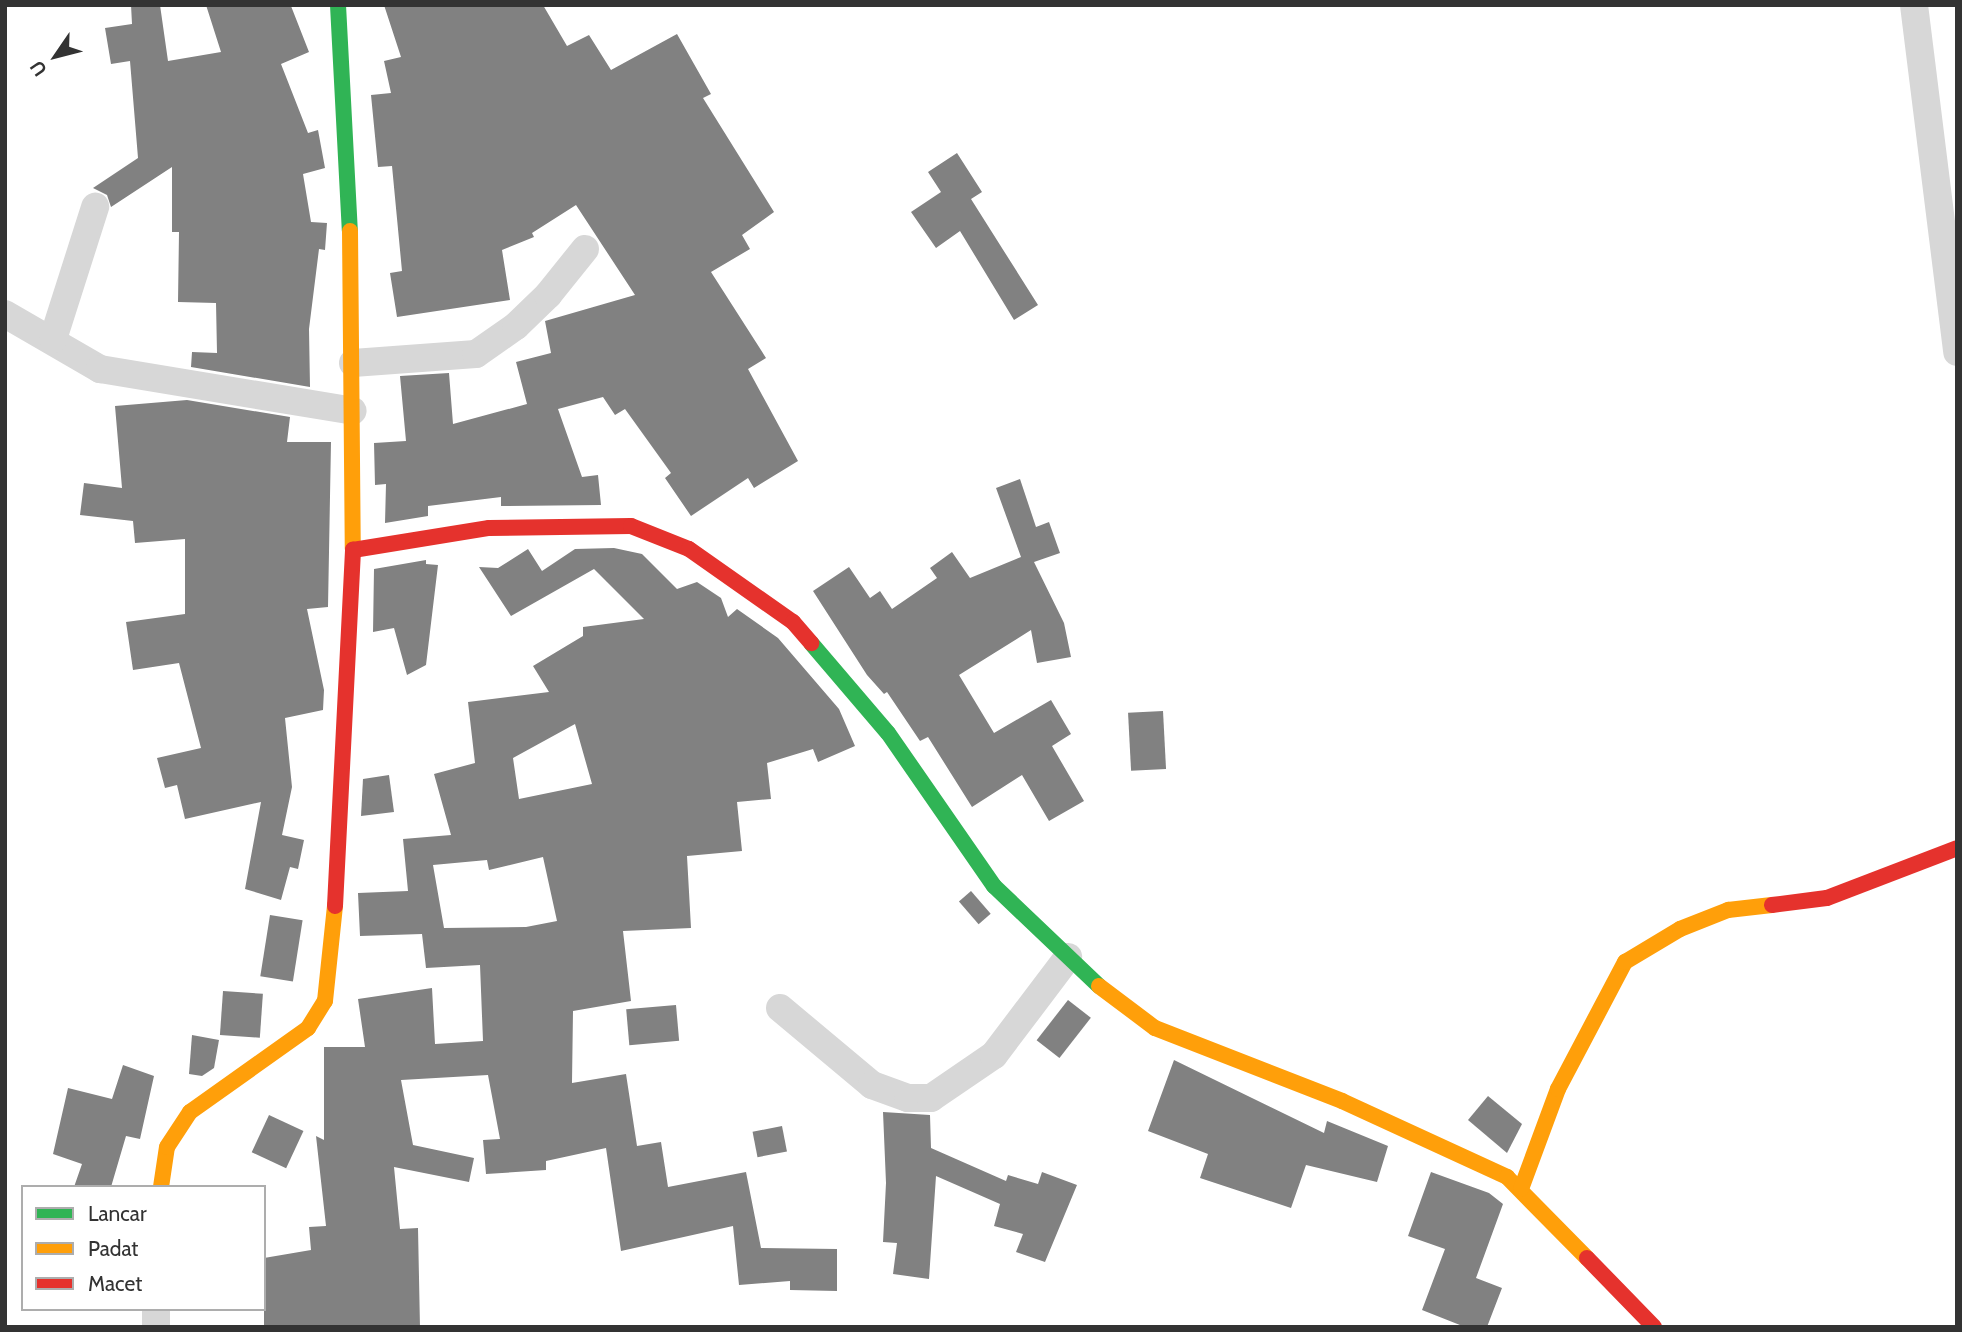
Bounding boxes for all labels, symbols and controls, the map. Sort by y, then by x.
north arrow [21,21,91,91]
text: U [25,56,52,81]
legend [21,1185,266,1311]
text: Lancar [88,1201,147,1226]
text: Padat [88,1236,138,1261]
text: Macet [88,1271,142,1296]

